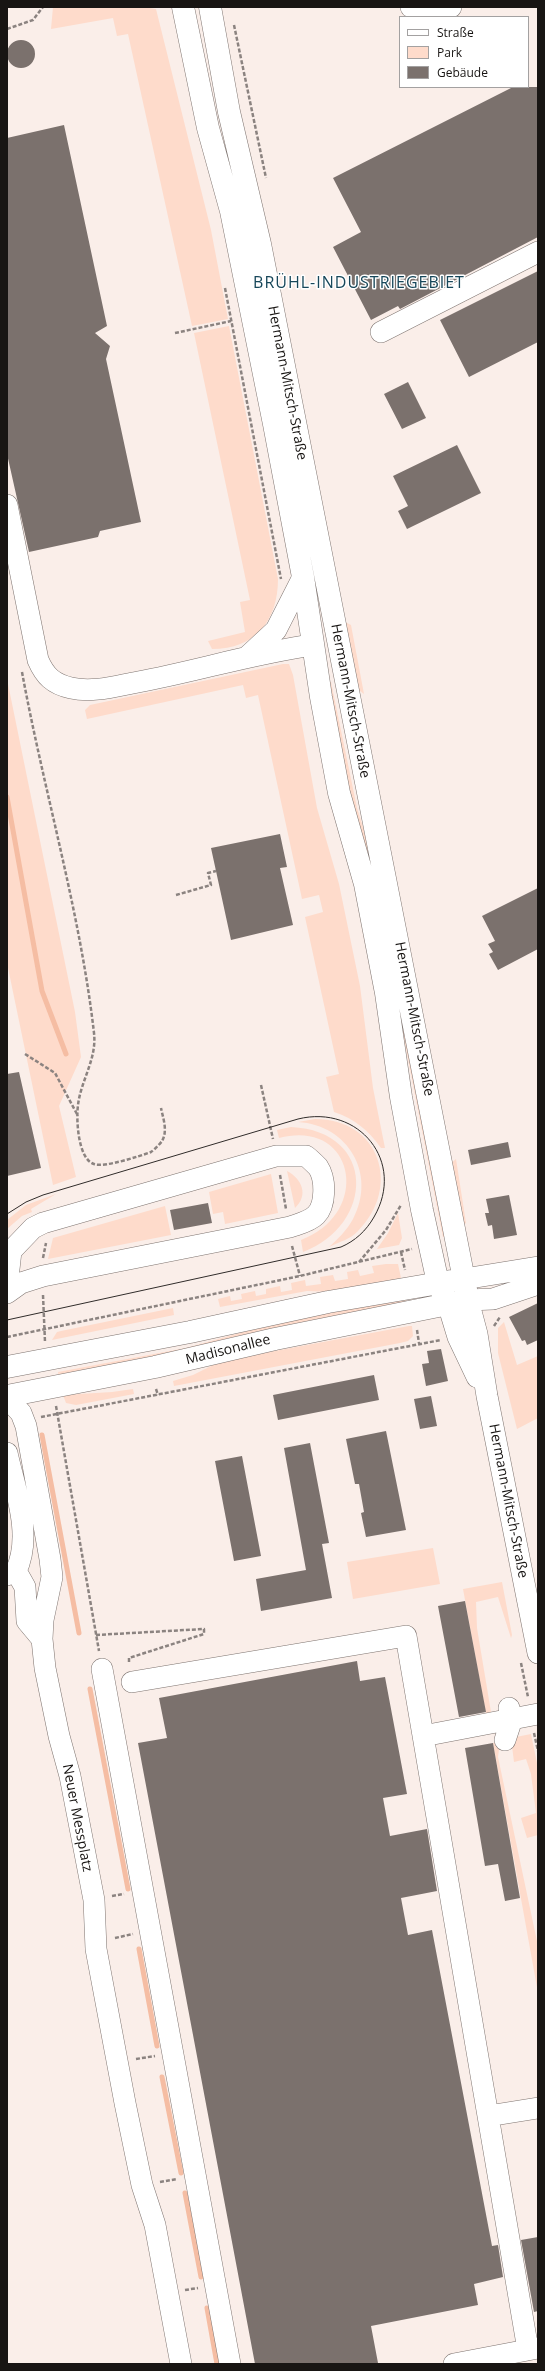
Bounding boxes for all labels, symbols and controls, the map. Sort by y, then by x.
legend [399,16,529,88]
text: Straße [437,24,474,41]
text: Park [437,44,462,61]
text: Gebäude [437,64,488,81]
district label: BRÜHL-INDUSTRIEGEBIET [253,273,465,293]
street label: Hermann-Mitsch-Straße [264,305,310,461]
street label: Hermann-Mitsch-Straße [327,623,373,779]
street label: Hermann-Mitsch-Straße [391,941,437,1097]
street label: Madisonallee [184,1331,272,1369]
street label: Hermann-Mitsch-Straße [485,1423,531,1579]
street label: Neuer Messplatz [58,1763,96,1873]

